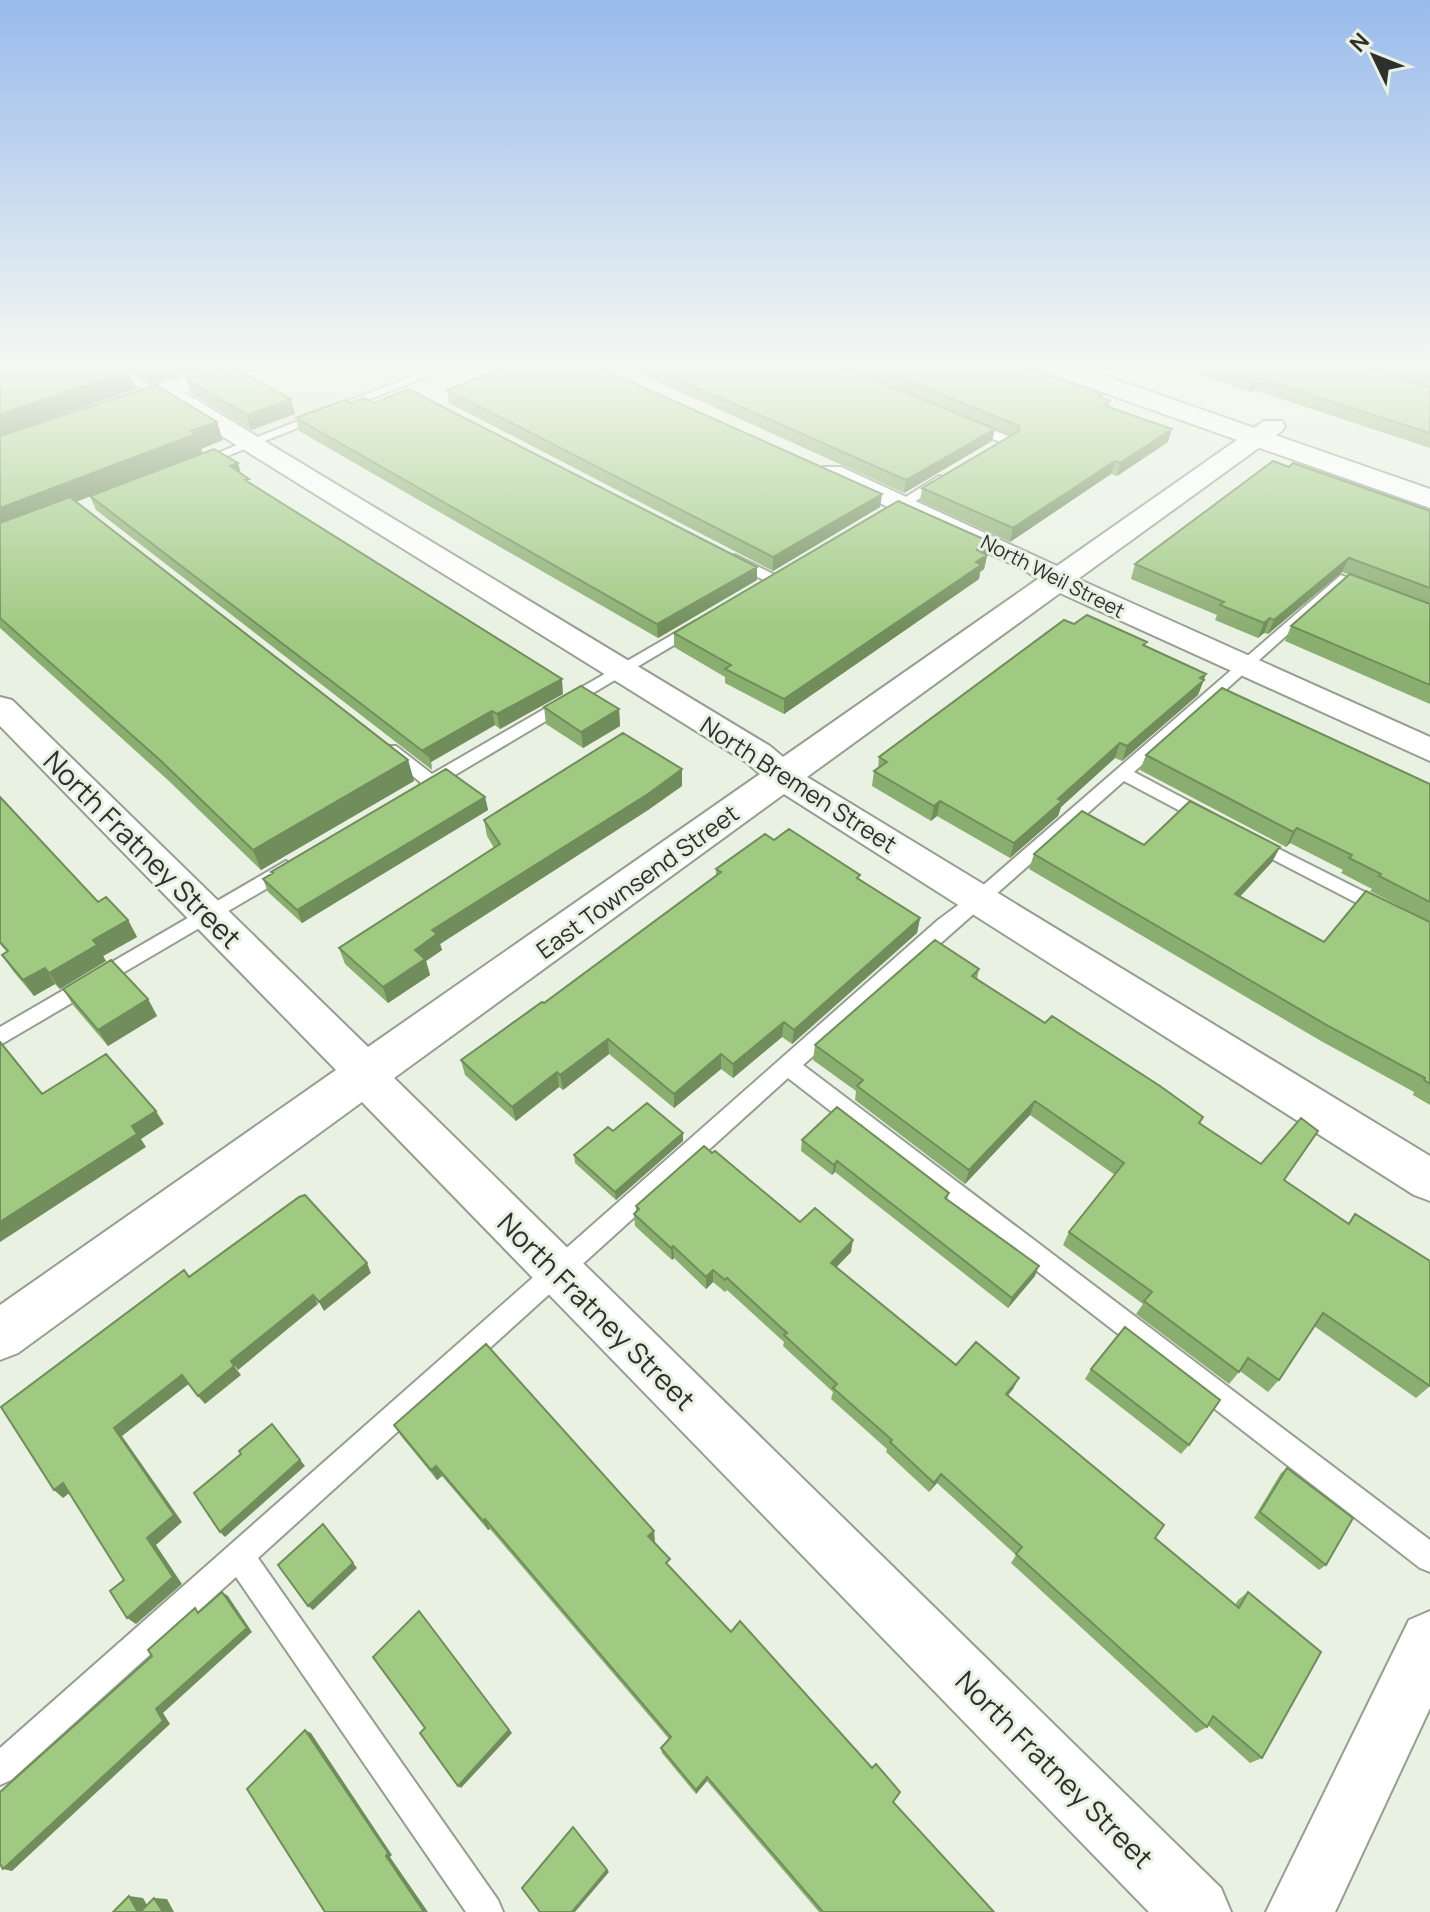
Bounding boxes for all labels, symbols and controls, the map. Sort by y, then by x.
north arrow [1334,16,1414,96]
text: N [1343,26,1376,58]
street label: North Weil Street [977,528,1129,624]
street label: North Bremen Street [694,708,904,860]
street label: North Fratney Street [36,742,250,956]
street label: East Townsend Street [529,796,745,966]
street label: North Fratney Street [490,1204,704,1418]
street label: North Fratney Street [948,1662,1162,1876]

